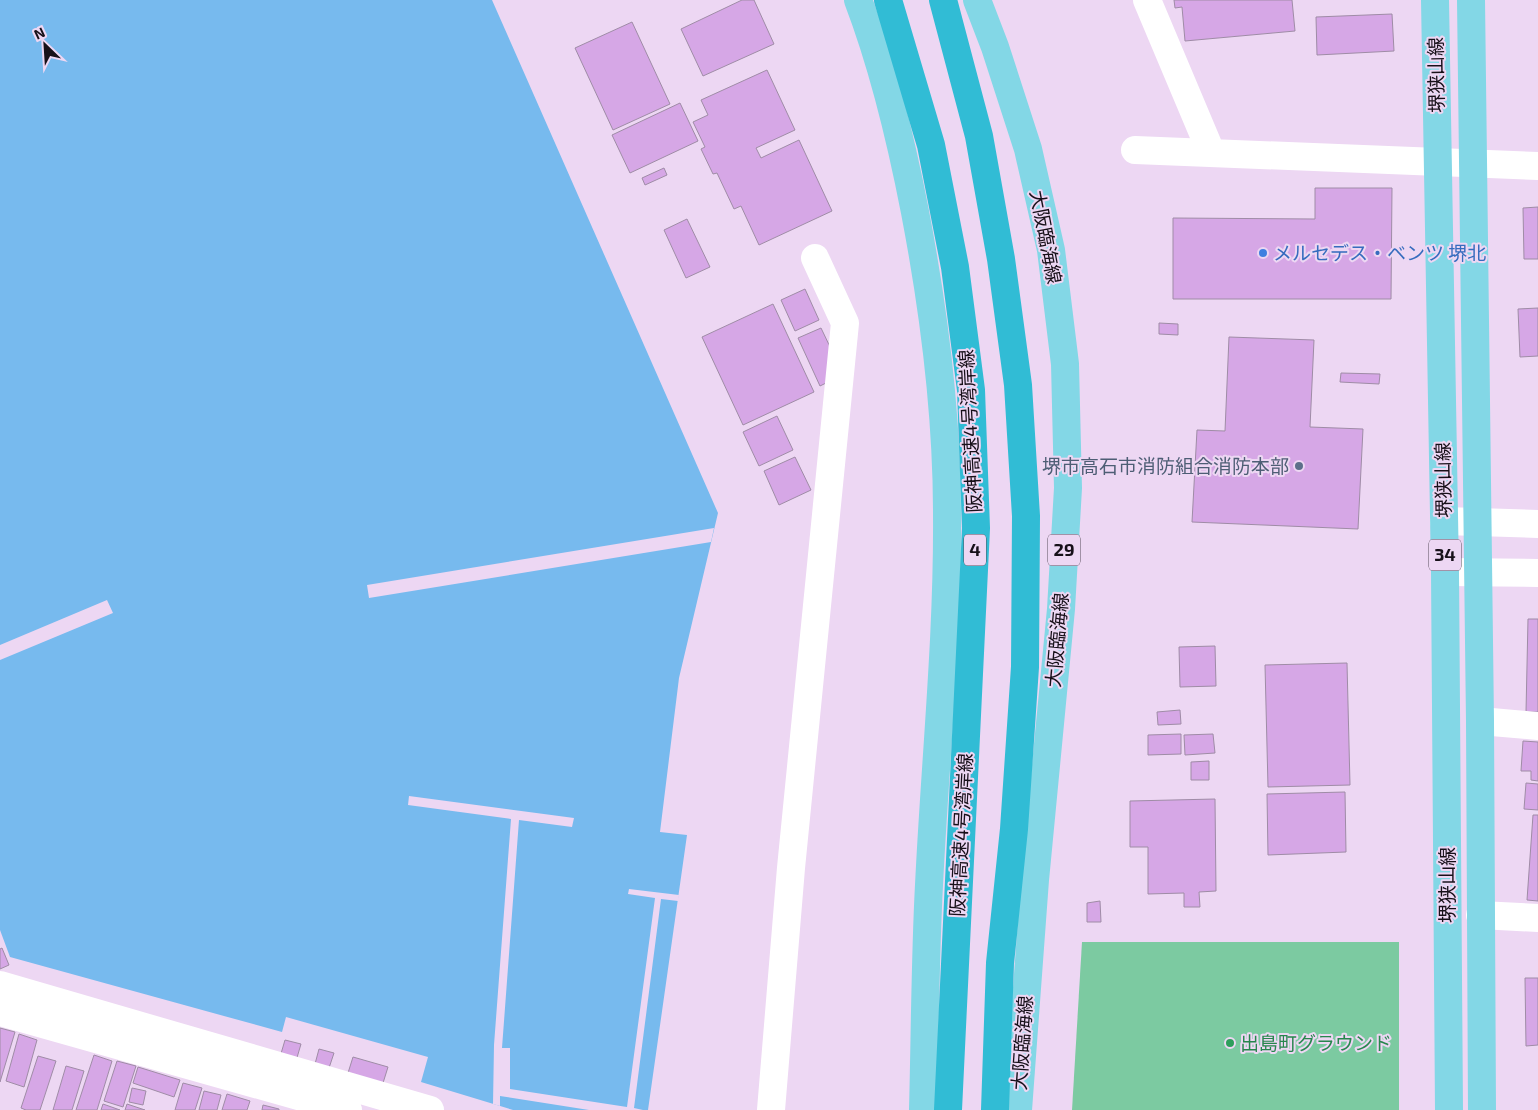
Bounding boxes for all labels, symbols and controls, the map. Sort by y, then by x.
north arrow [20,20,70,70]
text: N [31,23,47,43]
street label: 堺狭山線 [1423,37,1448,113]
street label: 大阪臨海線 [1026,188,1067,286]
place label: メルセデス・ベンツ 堺北 [1273,241,1486,264]
marker: メルセデス・ベンツ 堺北 [1257,247,1269,259]
street label: 阪神高速4号湾岸線 [954,349,985,513]
street label: 堺狭山線 [1430,442,1455,518]
place label: 堺市高石市消防組合消防本部 [1042,454,1289,477]
marker: 堺市高石市消防組合消防本部 [1293,460,1305,472]
road number: 4 [964,534,986,566]
road number: 29 [1048,534,1080,566]
road number: 34 [1429,540,1461,570]
street label: 大阪臨海線 [1041,592,1072,688]
street label: 阪神高速4号湾岸線 [945,753,976,917]
street label: 堺狭山線 [1435,847,1458,923]
street label: 大阪臨海線 [1007,995,1036,1091]
place label: 出島町グラウンド [1240,1031,1392,1054]
marker: 出島町グラウンド [1224,1037,1236,1049]

